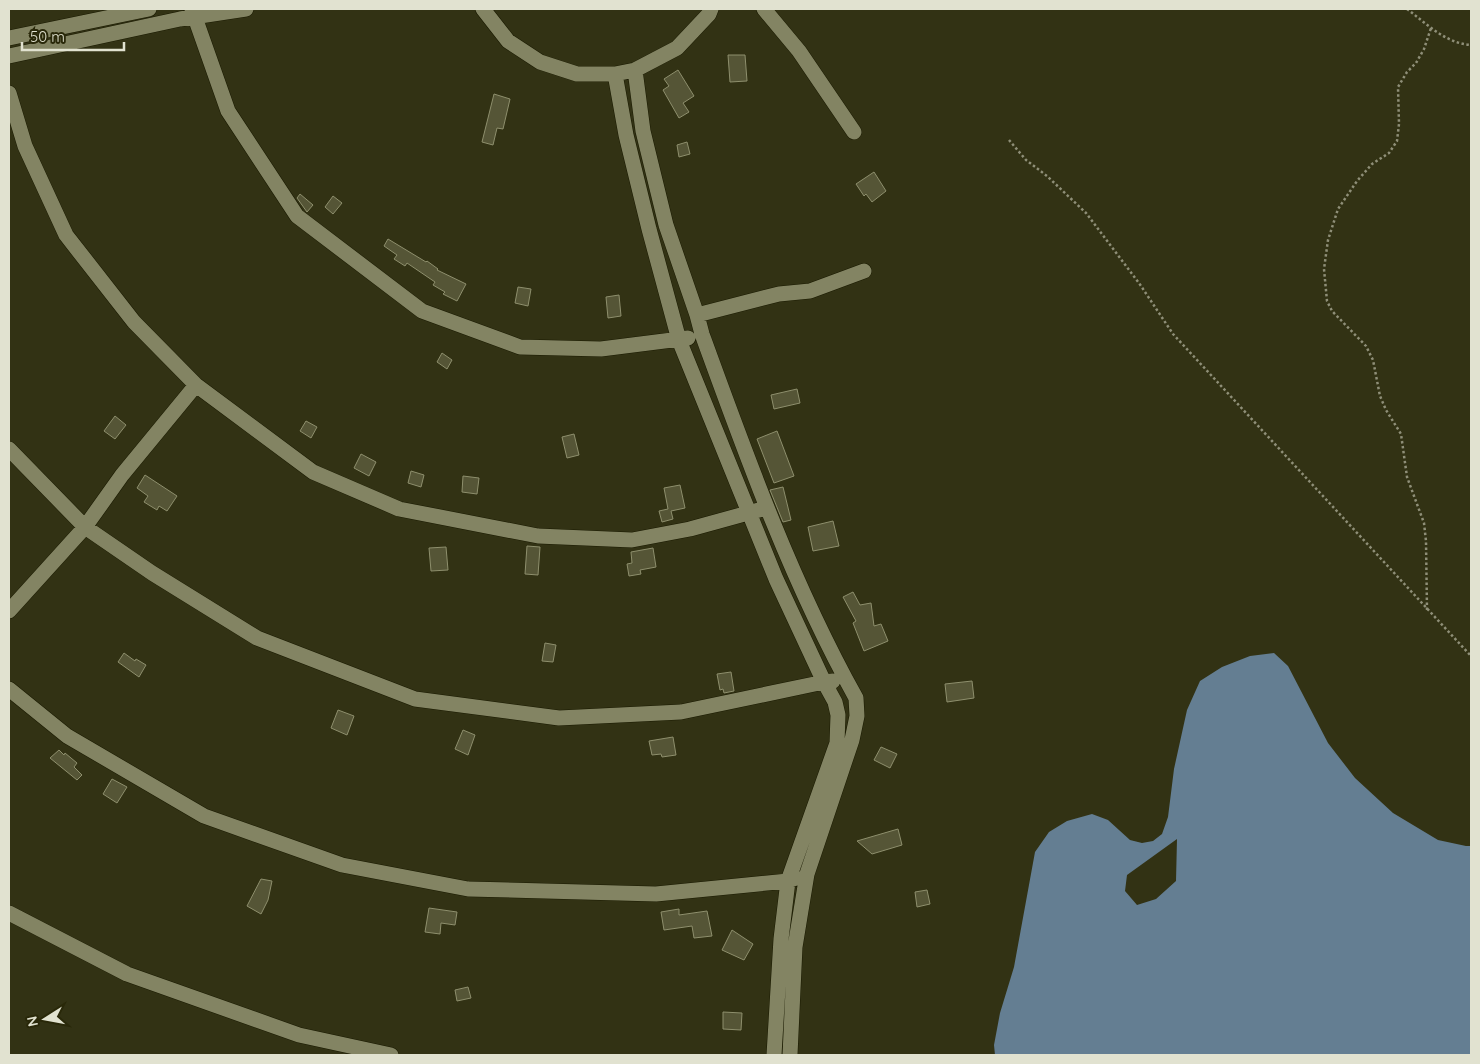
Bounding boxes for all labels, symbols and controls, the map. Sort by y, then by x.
scale bar [22,20,125,52]
text: 50 m [30,27,65,46]
north arrow [20,994,70,1044]
text: N [22,1015,42,1028]

